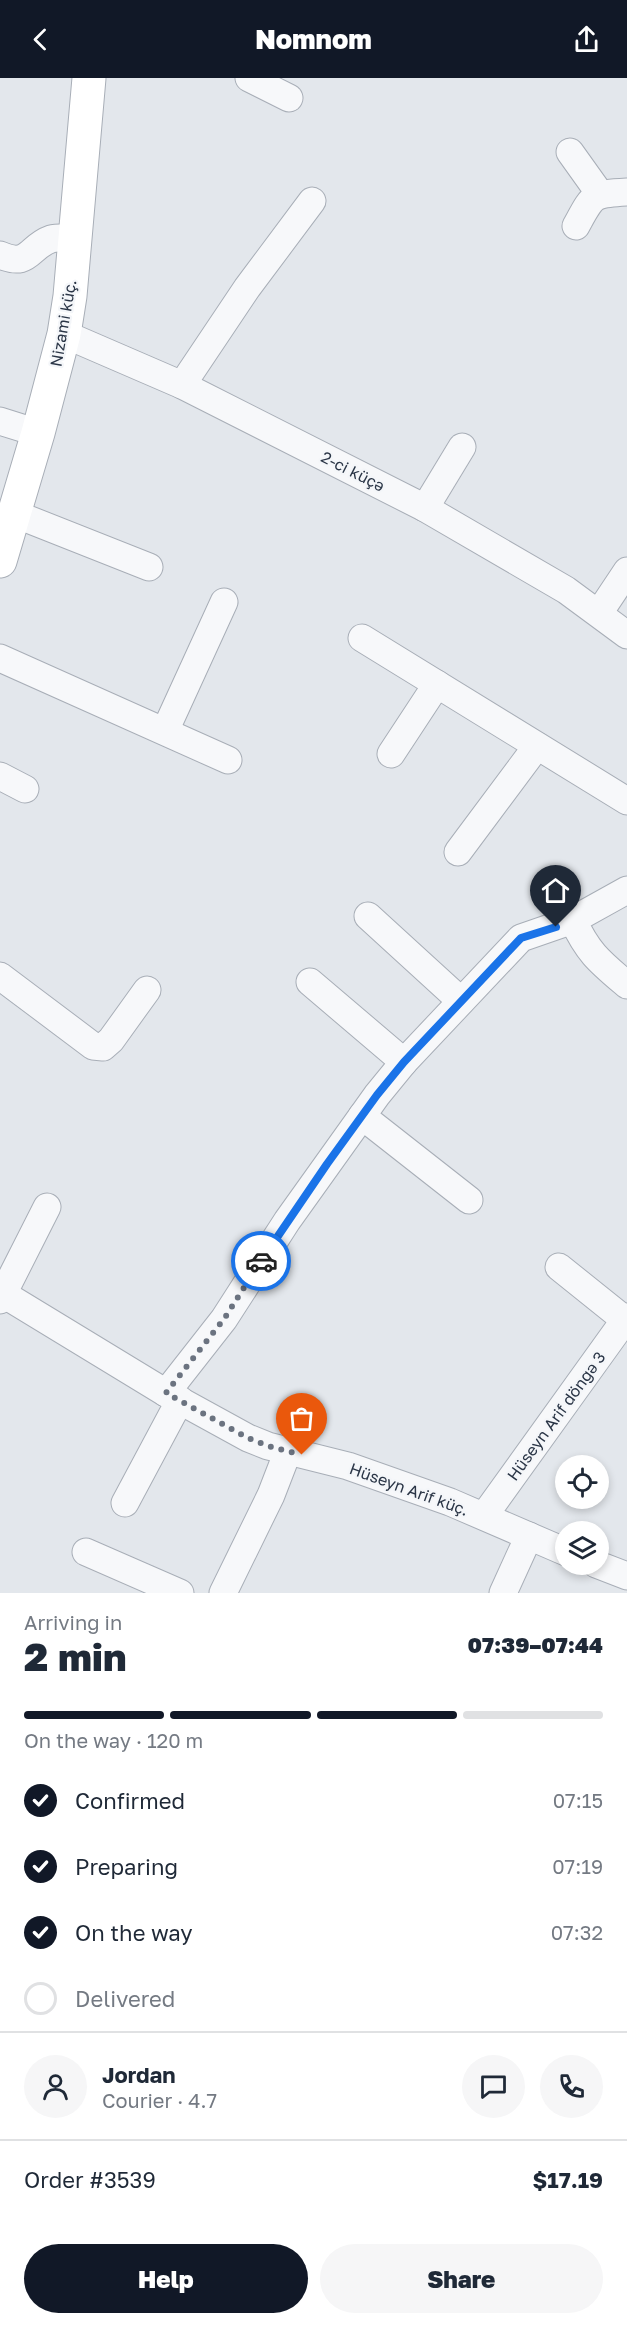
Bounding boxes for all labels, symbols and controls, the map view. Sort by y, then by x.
icon: back [24,23,57,56]
text: Nomnom [255,23,372,55]
icon: share [570,23,603,56]
street label: Nizami küç. [46,278,80,368]
street label: 2-ci küçə [318,446,388,496]
pin [530,865,581,927]
icon: home [539,874,572,907]
courier [231,1231,291,1291]
icon: car [245,1245,278,1278]
street label: Hüseyn Arif döngə 3 [502,1348,610,1484]
pin [276,1393,327,1455]
icon: bag [285,1402,318,1435]
map controls [555,1455,609,1575]
button: locate [555,1455,609,1509]
street label: Hüseyn Arif küç. [347,1458,471,1520]
button: layers [555,1521,609,1575]
text: Arriving in [24,1610,122,1634]
text: 07:39–07:44 [468,1631,603,1658]
text: 2 min [24,1633,127,1680]
text: On the way · 120 m [24,1728,203,1752]
icon: check [24,1784,57,1817]
text: Confirmed [75,1787,185,1814]
text: 07:15 [553,1788,603,1812]
icon: check [24,1850,57,1883]
text: Preparing [75,1853,178,1880]
text: 07:19 [552,1854,603,1878]
icon: check [24,1916,57,1949]
text: On the way [75,1919,193,1946]
text: 07:32 [551,1920,603,1944]
text: Delivered [75,1985,175,2012]
button: person [24,2055,87,2118]
button: chat [462,2055,525,2118]
button: phone [540,2055,603,2118]
text: Jordan [102,2061,176,2088]
text: Courier · 4.7 [102,2088,217,2112]
text: Order #3539 [24,2166,156,2193]
text: $17.19 [533,2166,603,2193]
button: Help [24,2244,308,2313]
button: Share [320,2244,603,2313]

